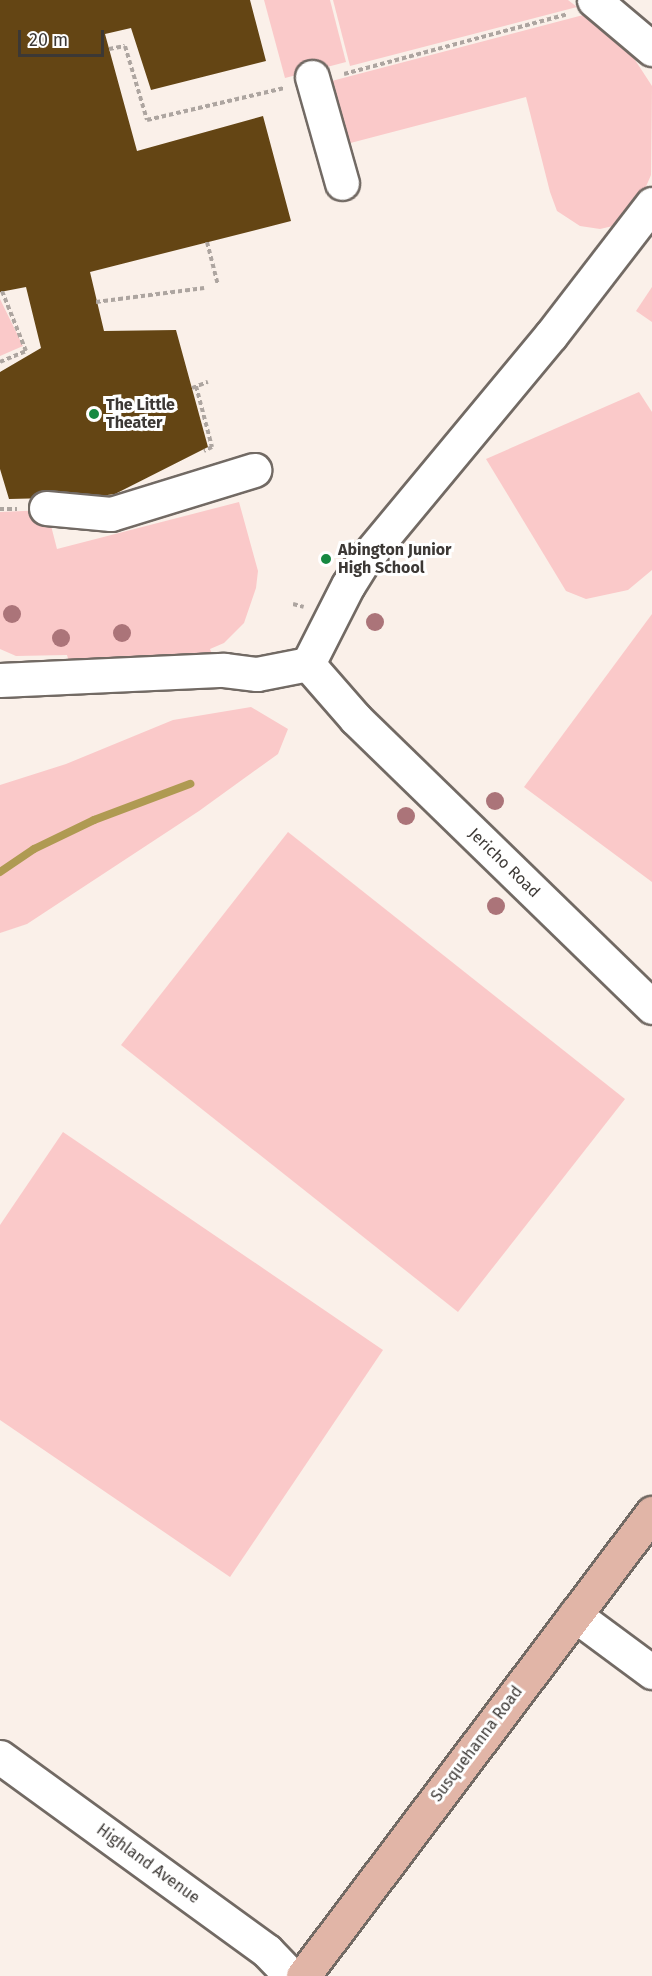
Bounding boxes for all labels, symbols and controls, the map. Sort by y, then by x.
scale bar [21,18,106,56]
text: 20 m [29,29,68,51]
place label: The Little Theater [106,395,175,433]
marker: The Little Theater [87,407,101,421]
place label: Abington Junior High School [338,540,452,578]
marker: Abington Junior High School [319,552,333,566]
street label: Jericho Road [464,824,544,902]
street label: Susquehanna Road [427,1682,527,1806]
street label: Highland Avenue [93,1820,203,1908]

